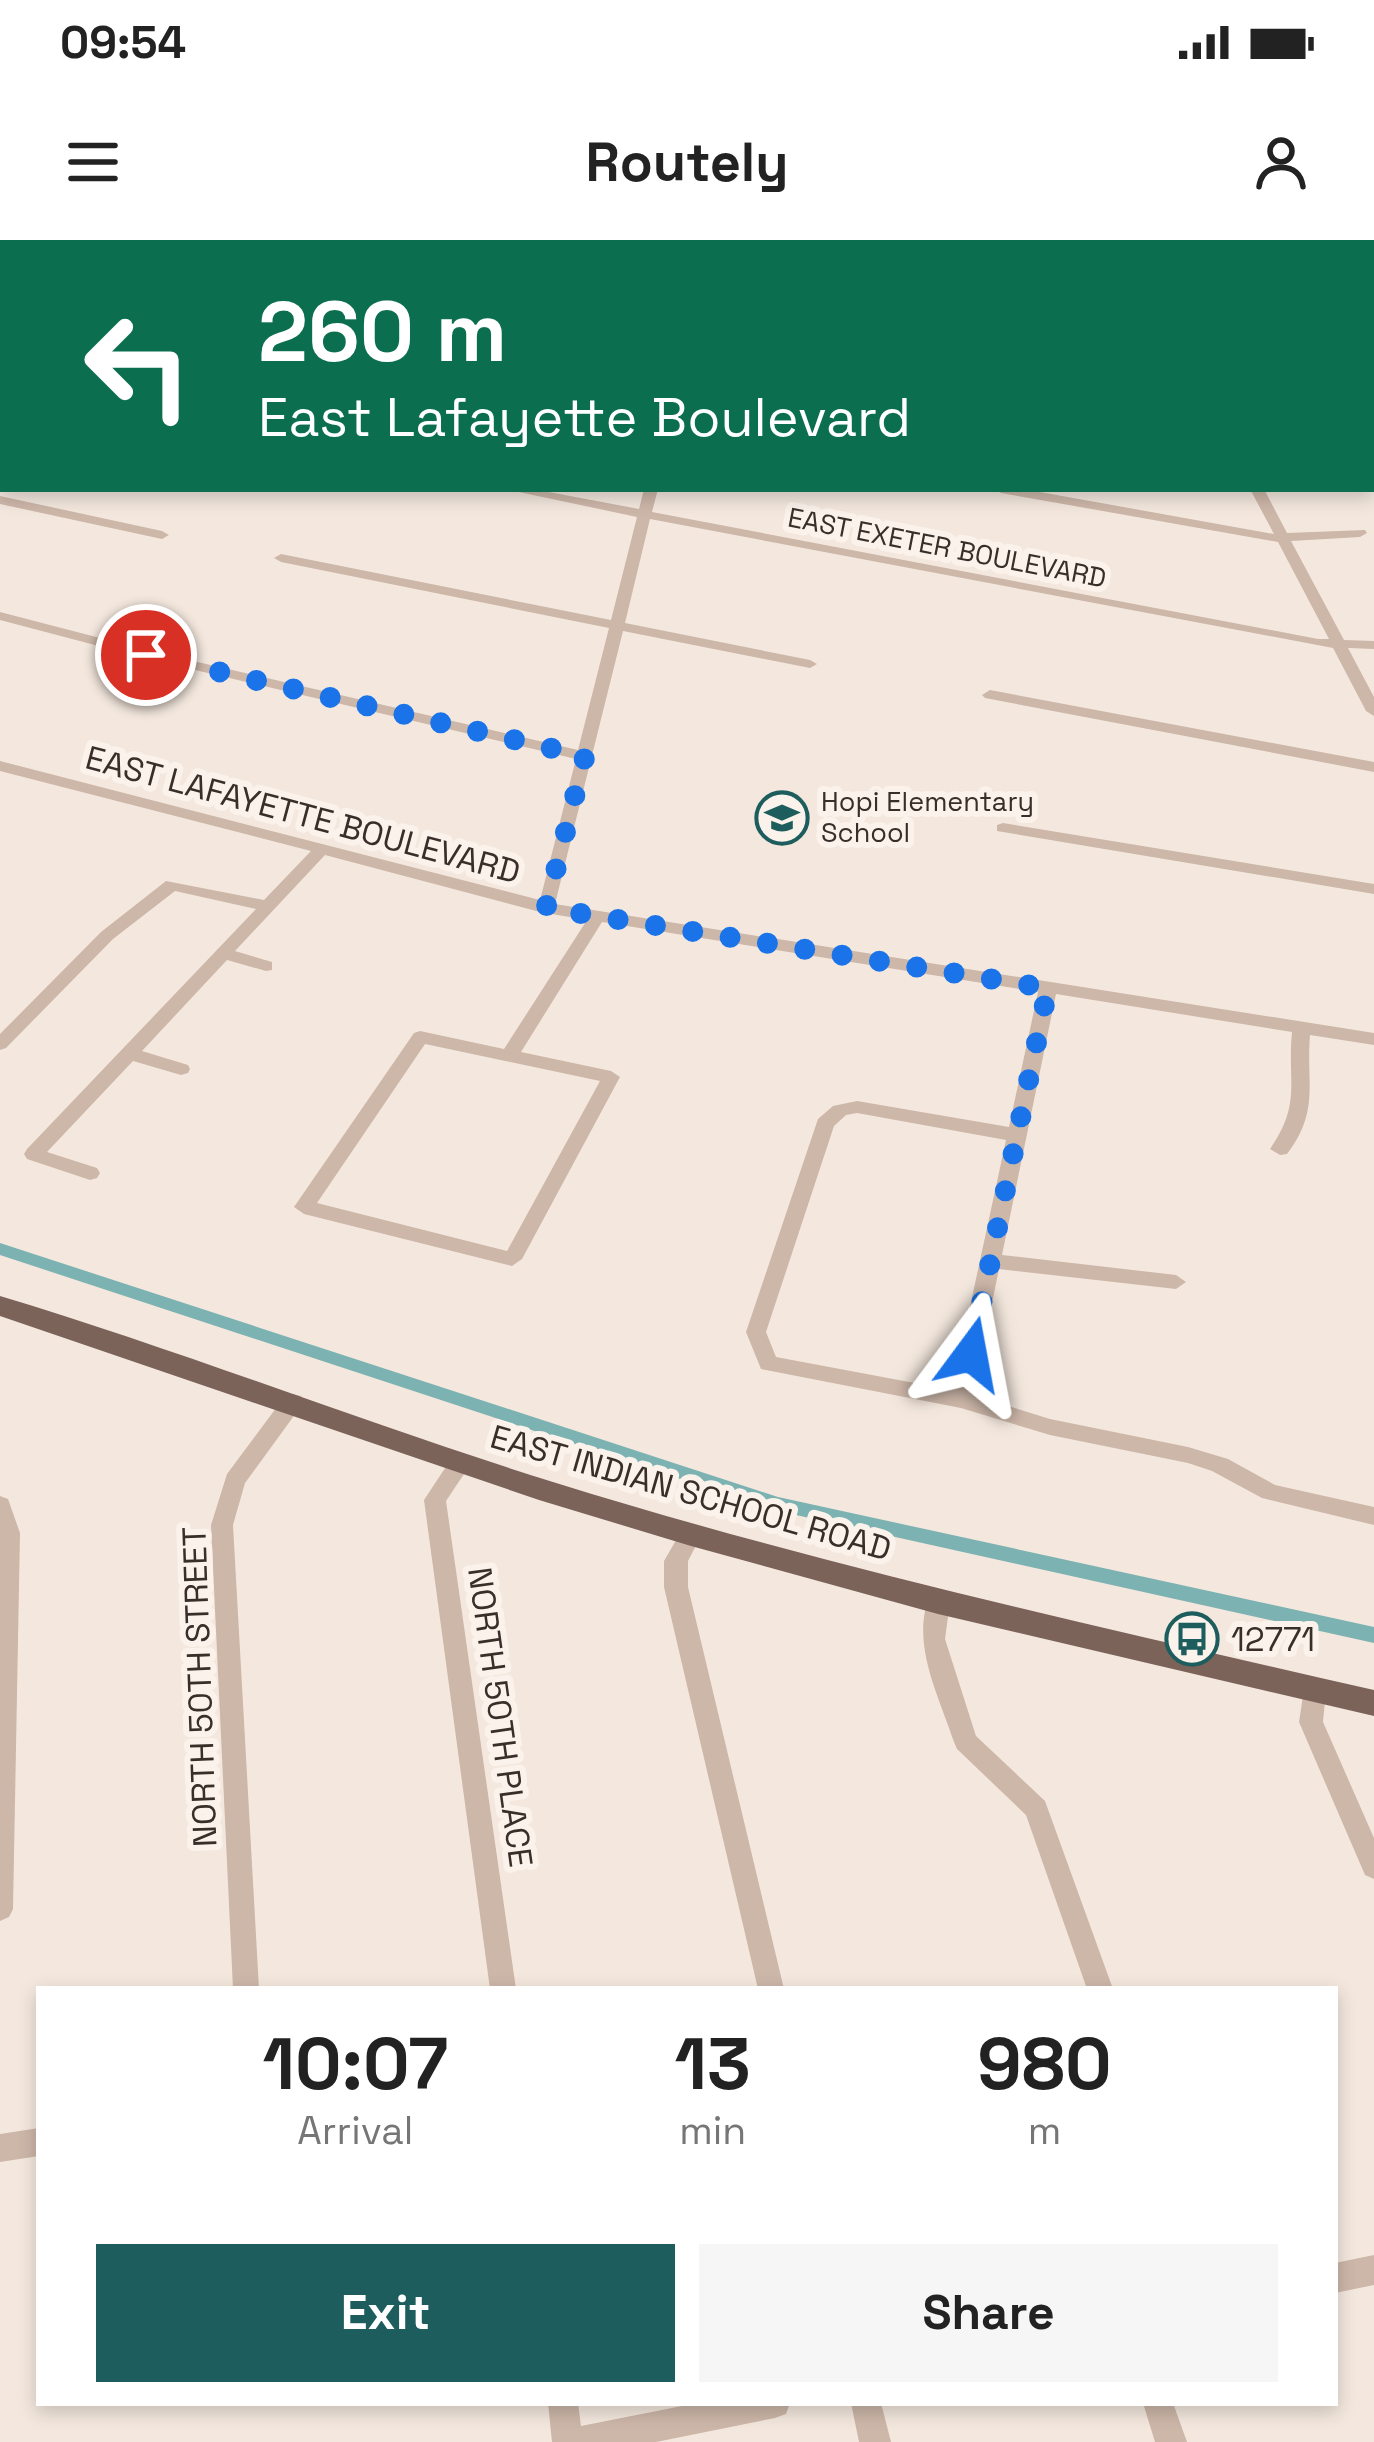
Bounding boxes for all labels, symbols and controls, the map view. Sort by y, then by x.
text: 09:54 [60,14,186,71]
text: Routely [586,128,788,197]
icon: menu [60,129,126,195]
icon: person [1248,129,1314,195]
text: 260 m [258,278,507,386]
icon: left [60,288,216,444]
text: East Lafayette Boulevard [258,383,911,452]
street label: EAST EXETER BOULEVARD [785,499,1109,596]
pin [95,604,197,706]
icon: arrive [113,622,179,688]
street label: EAST LAFAYETTE BOULEVARD [81,737,525,893]
place label: Hopi Elementary School [821,784,1034,850]
school or university icon: Hopi Elementary School [754,790,810,846]
position arrow [908,1291,1034,1417]
street label: EAST INDIAN SCHOOL ROAD [486,1416,896,1570]
street label: NORTH 50TH STREET [173,1526,227,1848]
street label: NORTH 50TH PLACE [458,1564,542,1870]
bus stop icon: 12771 [1164,1611,1220,1667]
place label: 12771 [1231,1619,1315,1661]
text: 10:07 [262,2018,448,2110]
text: 13 [675,2018,751,2110]
text: 980 [977,2018,1112,2110]
text: Arrival [297,2106,413,2155]
text: min [679,2106,746,2155]
text: m [1028,2106,1061,2155]
button: Exit [96,2244,675,2382]
button: Share [699,2244,1278,2382]

